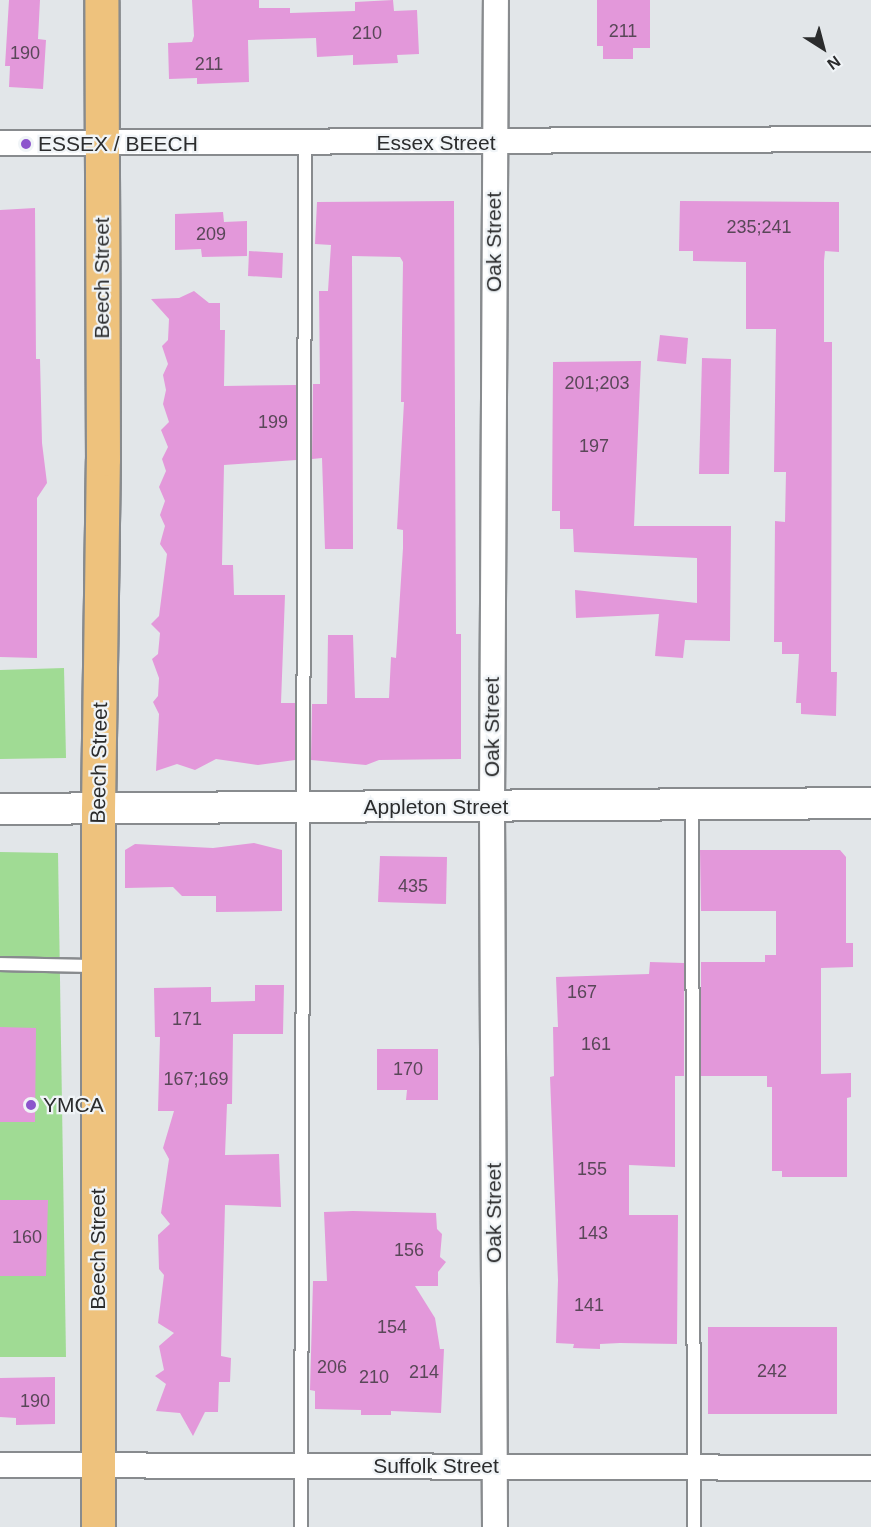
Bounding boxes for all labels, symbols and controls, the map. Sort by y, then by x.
north arrow [793,18,853,78]
house number: 211 [609,20,637,42]
house number: 210 [352,22,382,44]
house number: 190 [10,42,40,64]
house number: 211 [195,53,223,75]
text: N [824,53,844,73]
street label: Essex Street [376,130,496,156]
place label: ESSEX / BEECH [38,131,198,157]
marker: ESSEX / BEECH [19,137,33,151]
street label: Oak Street [481,192,507,292]
house number: 235;241 [726,216,792,238]
street label: Beech Street [89,217,115,339]
house number: 209 [196,223,226,245]
house number: 201;203 [564,372,630,394]
house number: 199 [258,411,288,433]
house number: 197 [579,435,609,457]
street label: Oak Street [479,677,505,777]
street label: Beech Street [85,702,113,824]
street label: Appleton Street [364,794,508,820]
house number: 435 [398,875,428,897]
house number: 167 [567,981,597,1003]
house number: 171 [172,1008,202,1030]
house number: 161 [581,1033,611,1055]
house number: 170 [393,1058,423,1080]
house number: 167;169 [163,1068,229,1090]
place label: YMCA [43,1092,104,1118]
marker: YMCA [24,1098,38,1112]
house number: 155 [577,1158,607,1180]
street label: Oak Street [481,1163,507,1263]
street label: Beech Street [85,1188,111,1310]
house number: 143 [578,1222,608,1244]
house number: 160 [12,1226,42,1248]
house number: 156 [394,1239,424,1261]
house number: 141 [574,1294,604,1316]
house number: 154 [377,1316,407,1338]
house number: 206 [317,1356,347,1378]
house number: 242 [757,1360,787,1382]
house number: 214 [409,1361,439,1383]
house number: 210 [359,1366,389,1388]
house number: 190 [20,1390,50,1412]
street label: Suffolk Street [373,1453,499,1479]

